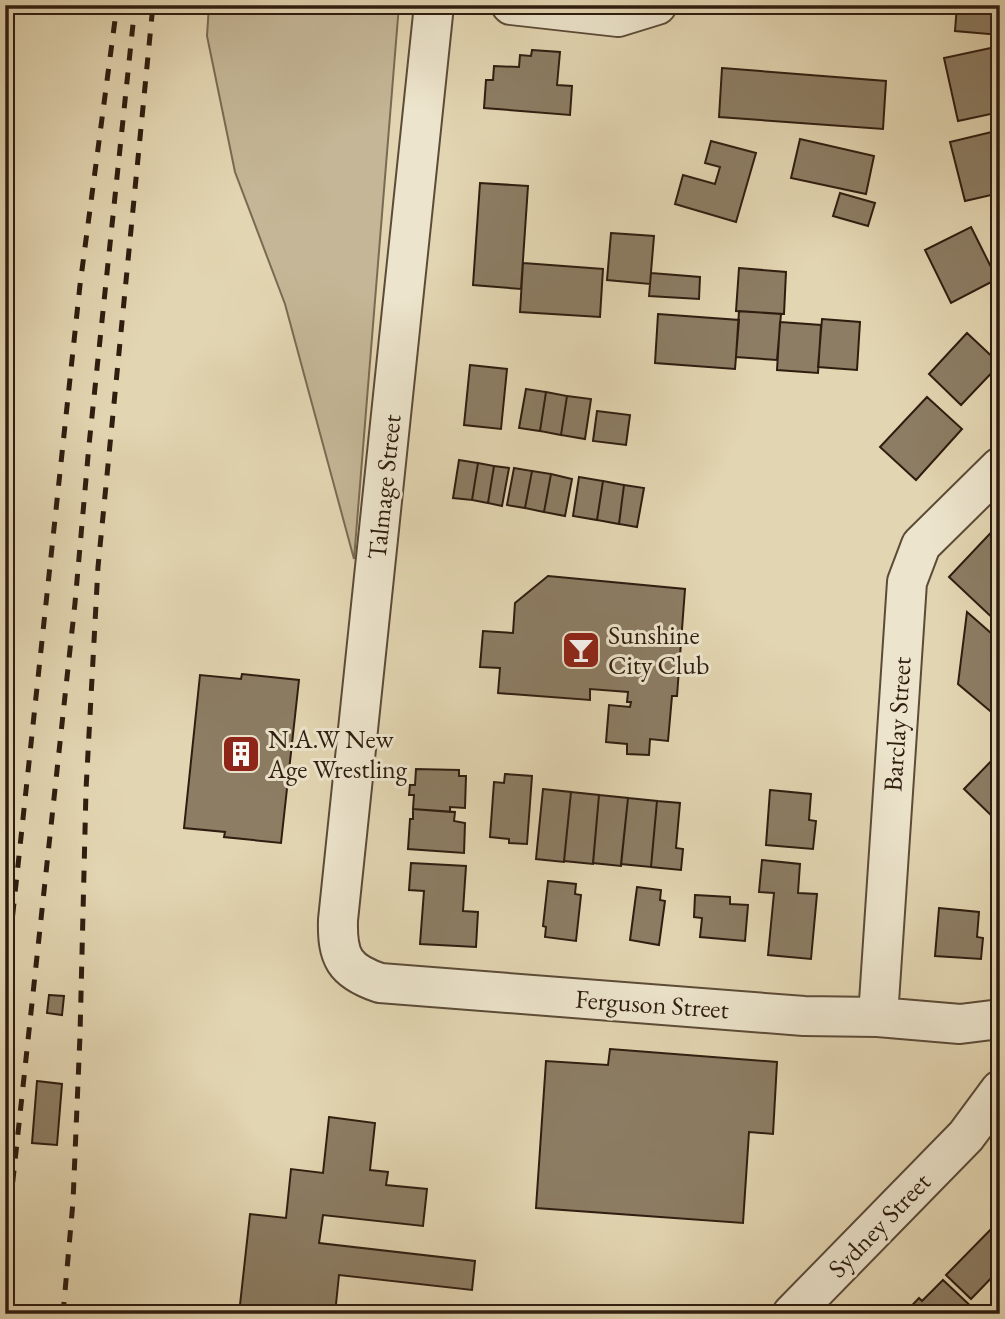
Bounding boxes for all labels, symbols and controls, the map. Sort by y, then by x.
street label: Talmage Street [359,413,409,561]
place label: Sunshine City Club [608,618,709,682]
bar icon: Sunshine City Club [560,629,602,671]
street label: Barclay Street [875,655,919,793]
place label: N.A.W New Age Wrestling [267,722,408,786]
building icon: N.A.W New Age Wrestling [220,733,262,775]
street label: Ferguson Street [574,982,730,1026]
street label: Sydney Street [820,1165,938,1285]

